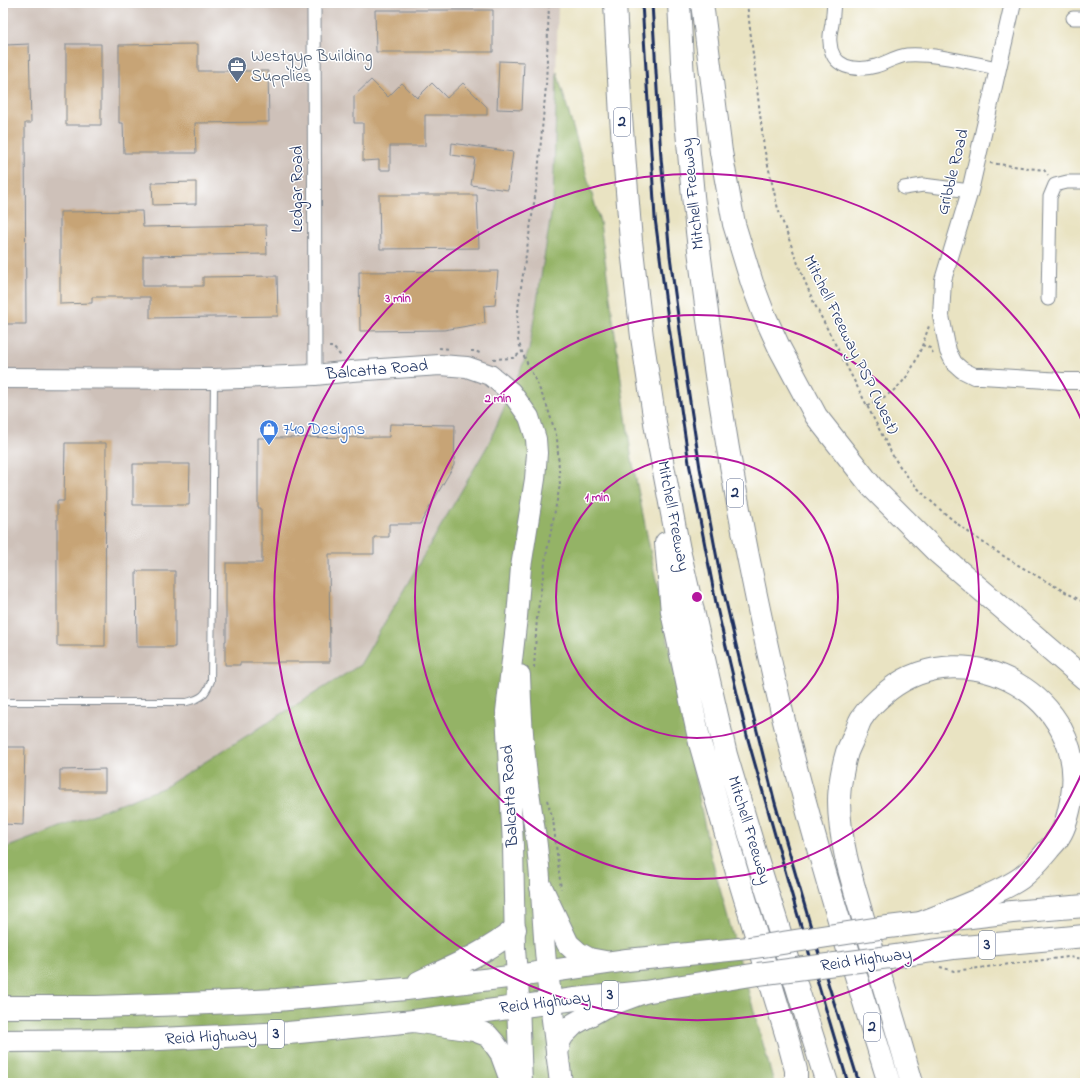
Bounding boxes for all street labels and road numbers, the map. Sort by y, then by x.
road number: 2 [614,108,630,136]
street label: Gribble Road [930,126,976,218]
street label: Mitchell Freeway [675,137,712,251]
street label: Ledgar Road [285,145,312,232]
street label: Mitchell Freeway PSP (West) [796,251,905,439]
street label: Balcatta Road [324,353,429,387]
street label: Mitchell Freeway [649,459,696,574]
road number: 2 [727,479,743,507]
street label: Balcatta Road [495,744,525,849]
street label: Mitchell Freeway [720,773,777,888]
road number: 3 [979,931,995,959]
street label: Reid Highway [819,941,913,981]
road number: 3 [602,981,618,1009]
street label: Reid Highway [498,985,592,1023]
road number: 2 [864,1013,880,1041]
road number: 3 [268,1020,284,1048]
street label: Reid Highway [165,1022,258,1054]

